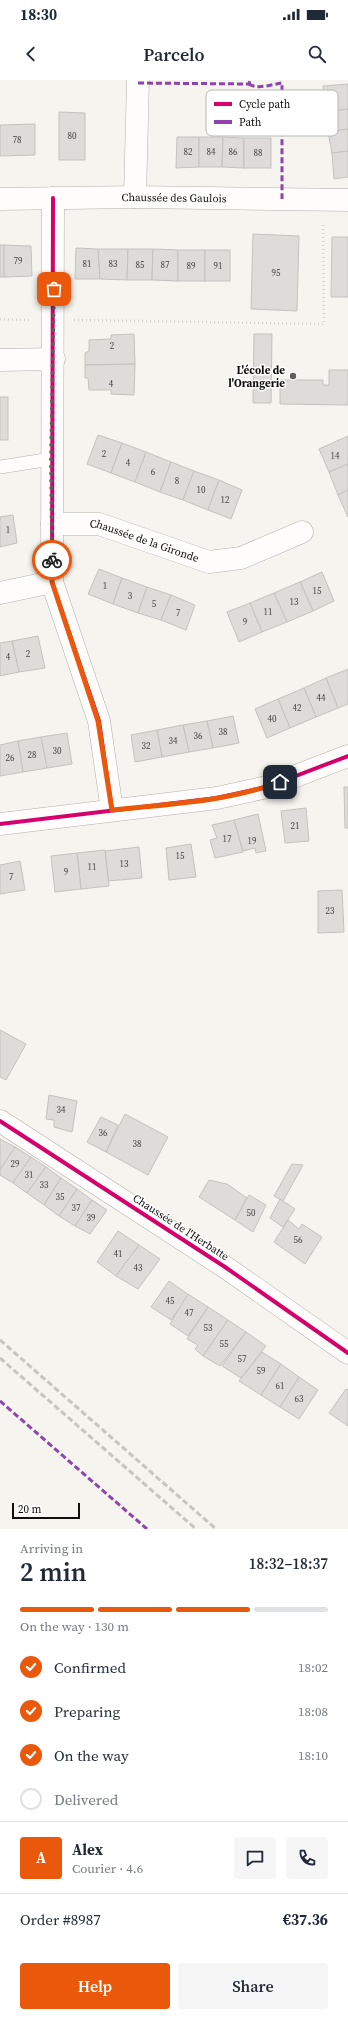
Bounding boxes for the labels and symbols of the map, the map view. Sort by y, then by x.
legend [206,90,338,136]
text: Cycle path [239,97,291,112]
text: Path [239,115,262,130]
house number: 80 [67,130,77,142]
house number: 78 [12,134,22,146]
house number: 82 [183,146,193,158]
house number: 84 [206,146,216,158]
house number: 86 [228,146,238,158]
house number: 88 [253,147,263,159]
street label: Chaussée des Gaulois [121,190,227,206]
house number: 79 [13,255,23,267]
house number: 81 [82,258,92,270]
house number: 83 [108,258,118,270]
house number: 85 [135,259,145,271]
house number: 87 [160,259,170,271]
house number: 89 [186,260,196,272]
house number: 91 [213,260,223,272]
house number: 95 [271,267,281,279]
pin [37,272,71,306]
house number: 2 [110,340,115,352]
place label: L'école de l'Orangerie [228,363,285,391]
marker: L'école de l'Orangerie [288,371,298,381]
house number: 4 [109,378,114,390]
house number: 2 [102,448,107,460]
house number: 14 [330,450,340,462]
house number: 4 [126,457,131,469]
house number: 6 [151,466,156,478]
house number: 8 [175,475,180,487]
house number: 10 [196,484,206,496]
house number: 12 [220,494,230,506]
street label: Chaussée de la Gironde [90,517,201,566]
house number: 1 [6,524,10,536]
courier [32,540,72,580]
house number: 1 [103,580,107,592]
house number: 15 [312,585,322,597]
house number: 3 [128,590,133,602]
house number: 13 [289,596,299,608]
house number: 5 [152,598,157,610]
house number: 11 [263,606,273,618]
house number: 7 [176,607,181,619]
house number: 9 [243,616,248,628]
house number: 2 [26,648,31,660]
house number: 4 [6,651,11,663]
house number: 44 [316,692,326,704]
house number: 42 [292,702,302,714]
house number: 40 [267,713,277,725]
house number: 38 [218,726,228,738]
house number: 36 [193,730,203,742]
house number: 34 [168,735,178,747]
house number: 32 [141,740,151,752]
house number: 30 [52,745,62,757]
house number: 28 [27,749,37,761]
house number: 26 [5,752,15,764]
pin [263,765,297,799]
house number: 21 [290,820,300,832]
house number: 17 [222,833,232,845]
house number: 19 [247,835,257,847]
house number: 15 [175,850,185,862]
house number: 13 [119,858,129,870]
house number: 11 [87,861,97,873]
house number: 9 [64,866,69,878]
house number: 7 [9,871,14,883]
house number: 23 [325,905,335,917]
house number: 34 [56,1104,66,1116]
house number: 36 [98,1127,108,1139]
house number: 38 [132,1138,142,1150]
house number: 29 [10,1158,20,1170]
house number: 31 [24,1169,34,1181]
house number: 33 [39,1179,49,1191]
house number: 35 [55,1191,65,1203]
street label: Chaussée de l'Herbatte [130,1191,232,1264]
house number: 37 [71,1202,81,1214]
house number: 50 [246,1207,256,1219]
house number: 39 [86,1212,96,1224]
house number: 56 [293,1234,303,1246]
house number: 41 [113,1248,123,1260]
house number: 43 [133,1262,143,1274]
house number: 45 [165,1295,175,1307]
house number: 47 [184,1307,194,1319]
house number: 53 [203,1322,213,1334]
house number: 55 [219,1338,229,1350]
house number: 57 [237,1353,247,1365]
house number: 59 [256,1365,266,1377]
house number: 61 [275,1380,285,1392]
house number: 63 [294,1393,304,1405]
scale bar [12,1501,80,1520]

